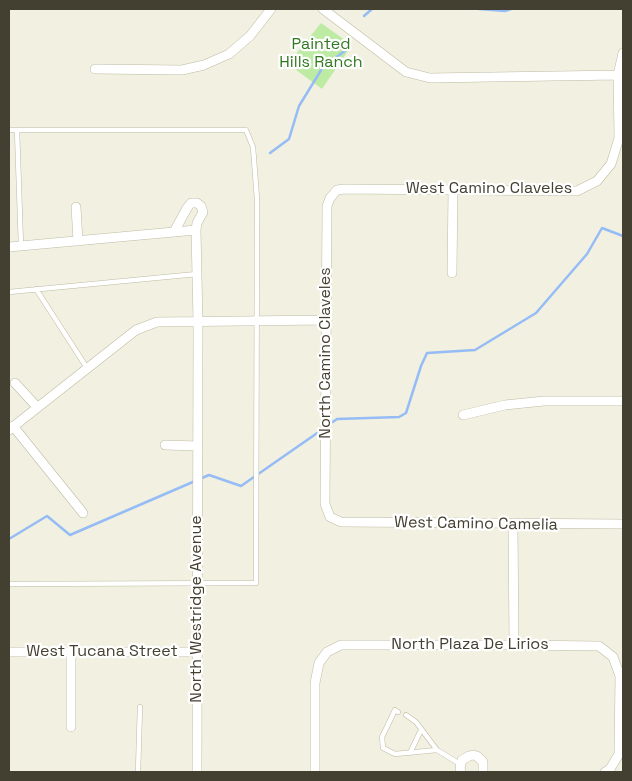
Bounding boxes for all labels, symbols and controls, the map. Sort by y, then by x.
park label: Painted Hills Ranch [279,35,363,73]
street label: West Camino Claveles [406,179,572,199]
street label: North Camino Claveles [316,267,336,439]
street label: West Camino Camelia [394,513,558,535]
street label: North Westridge Avenue [187,515,207,703]
street label: North Plaza De Lirios [391,635,549,655]
street label: West Tucana Street [26,642,178,662]

